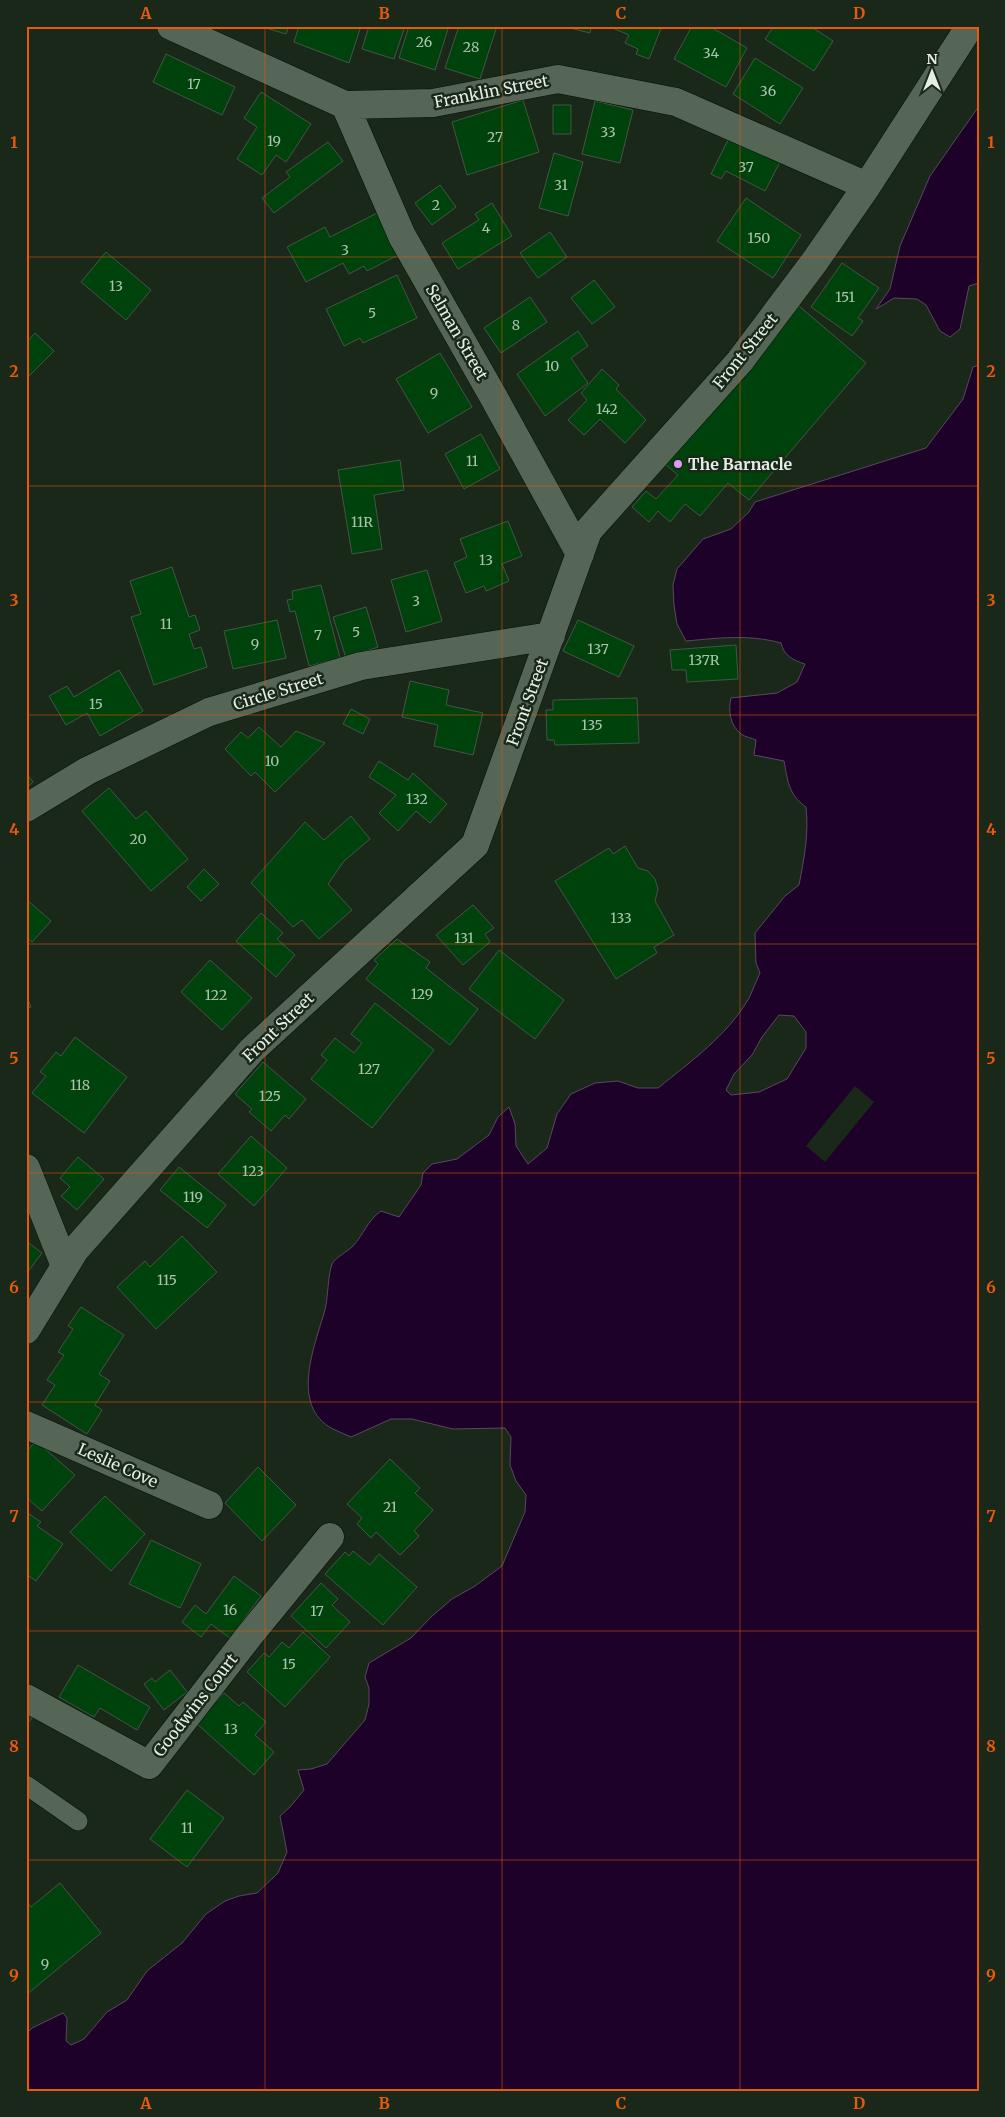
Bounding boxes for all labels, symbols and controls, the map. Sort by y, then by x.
text: A [139,3,152,23]
text: B [378,3,390,23]
text: C [616,3,626,23]
text: D [853,3,865,23]
house number: 26 [416,33,432,51]
house number: 28 [463,38,479,56]
house number: 34 [703,44,720,62]
north arrow [908,48,958,98]
text: N [926,50,938,68]
street label: Franklin Street [432,70,551,112]
house number: 17 [187,75,201,93]
house number: 36 [760,82,776,100]
house number: 33 [600,123,616,141]
house number: 27 [487,128,503,146]
text: 1 [10,132,18,152]
house number: 19 [267,132,281,150]
text: 1 [987,132,995,152]
house number: 37 [738,158,754,176]
house number: 31 [554,176,568,194]
house number: 2 [432,196,440,214]
house number: 4 [482,219,491,237]
house number: 150 [748,229,770,247]
house number: 3 [341,241,349,259]
house number: 13 [109,277,123,295]
street label: Selman Street [421,280,493,384]
house number: 151 [835,288,855,306]
house number: 5 [368,304,376,322]
street label: Front Street [708,309,782,393]
house number: 8 [512,316,520,334]
house number: 10 [545,357,559,375]
text: 2 [9,361,19,381]
text: 2 [986,361,996,381]
house number: 9 [430,384,438,402]
house number: 142 [596,400,618,418]
house number: 11 [466,452,478,470]
place label: The Barnacle [688,454,793,474]
marker: The Barnacle [672,458,684,470]
house number: 11R [351,513,373,531]
house number: 13 [479,551,493,569]
text: 3 [9,590,19,610]
text: 3 [986,590,996,610]
house number: 3 [412,592,420,610]
house number: 11 [160,615,172,633]
house number: 5 [352,623,360,641]
house number: 7 [314,626,322,644]
house number: 9 [251,635,259,653]
house number: 137 [587,640,609,658]
house number: 137R [688,651,720,669]
street label: Front Street [502,655,552,748]
street label: Circle Street [231,668,326,714]
house number: 15 [89,695,103,713]
house number: 135 [581,716,603,734]
house number: 10 [265,752,279,770]
house number: 132 [406,790,428,808]
text: 4 [9,819,19,839]
text: 4 [986,819,996,839]
house number: 20 [129,830,147,848]
house number: 133 [610,909,632,927]
house number: 131 [454,929,474,947]
house number: 129 [411,985,433,1003]
house number: 122 [205,986,227,1004]
street label: Front Street [238,987,318,1066]
text: 5 [9,1048,19,1068]
text: 5 [986,1048,996,1068]
house number: 127 [358,1060,380,1078]
house number: 118 [70,1076,90,1094]
house number: 125 [259,1087,281,1105]
house number: 123 [242,1162,264,1180]
house number: 119 [183,1188,203,1206]
house number: 115 [157,1271,177,1289]
text: 6 [9,1277,19,1297]
text: 6 [986,1277,996,1297]
street label: Leslie Cove [75,1439,161,1491]
house number: 21 [383,1498,397,1516]
text: 7 [9,1506,19,1526]
text: 7 [986,1506,996,1526]
house number: 16 [223,1601,237,1619]
house number: 17 [310,1602,324,1620]
street label: Goodwins Court [149,1649,242,1760]
house number: 15 [282,1655,296,1673]
house number: 13 [224,1720,238,1738]
text: 8 [9,1736,19,1756]
text: 8 [986,1736,996,1756]
house number: 11 [181,1819,193,1837]
house number: 9 [41,1955,49,1973]
text: 9 [9,1965,19,1985]
text: 9 [986,1965,996,1985]
text: A [139,2093,152,2113]
text: B [378,2093,390,2113]
text: C [616,2093,626,2113]
text: D [853,2093,865,2113]

